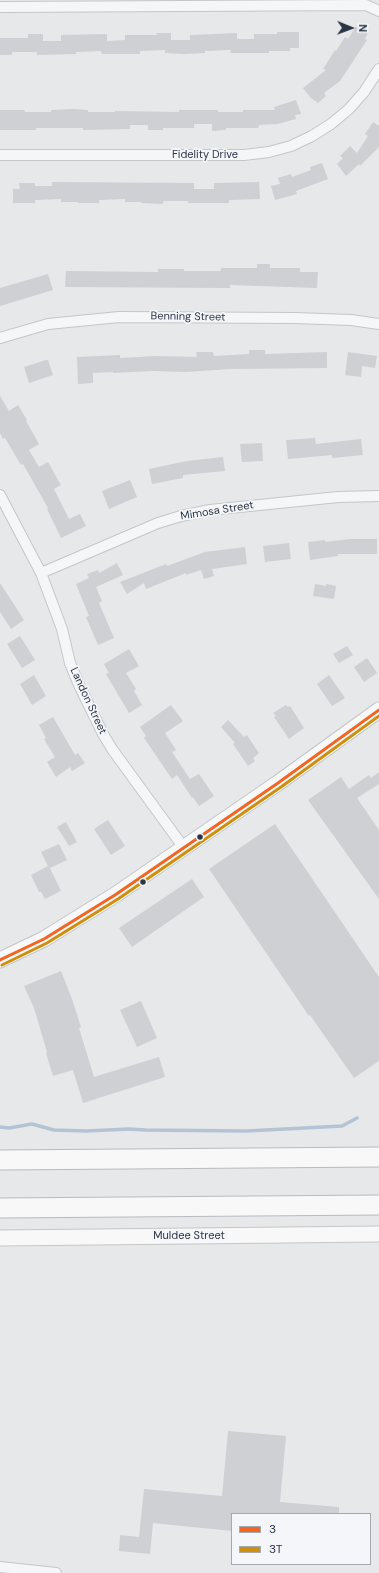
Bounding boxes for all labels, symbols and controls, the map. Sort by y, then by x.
north arrow [331,8,371,48]
text: N [356,24,370,32]
street label: Fidelity Drive [172,148,238,162]
street label: Benning Street [151,310,225,324]
street label: Mimosa Street [180,499,254,523]
street label: Landon Street [67,666,109,736]
unlabelled marker [195,832,205,842]
unlabelled marker [138,877,148,887]
street label: Muldee Street [153,1229,225,1243]
legend [231,1513,371,1565]
text: 3 [269,1521,276,1537]
text: 3T [269,1541,282,1557]

